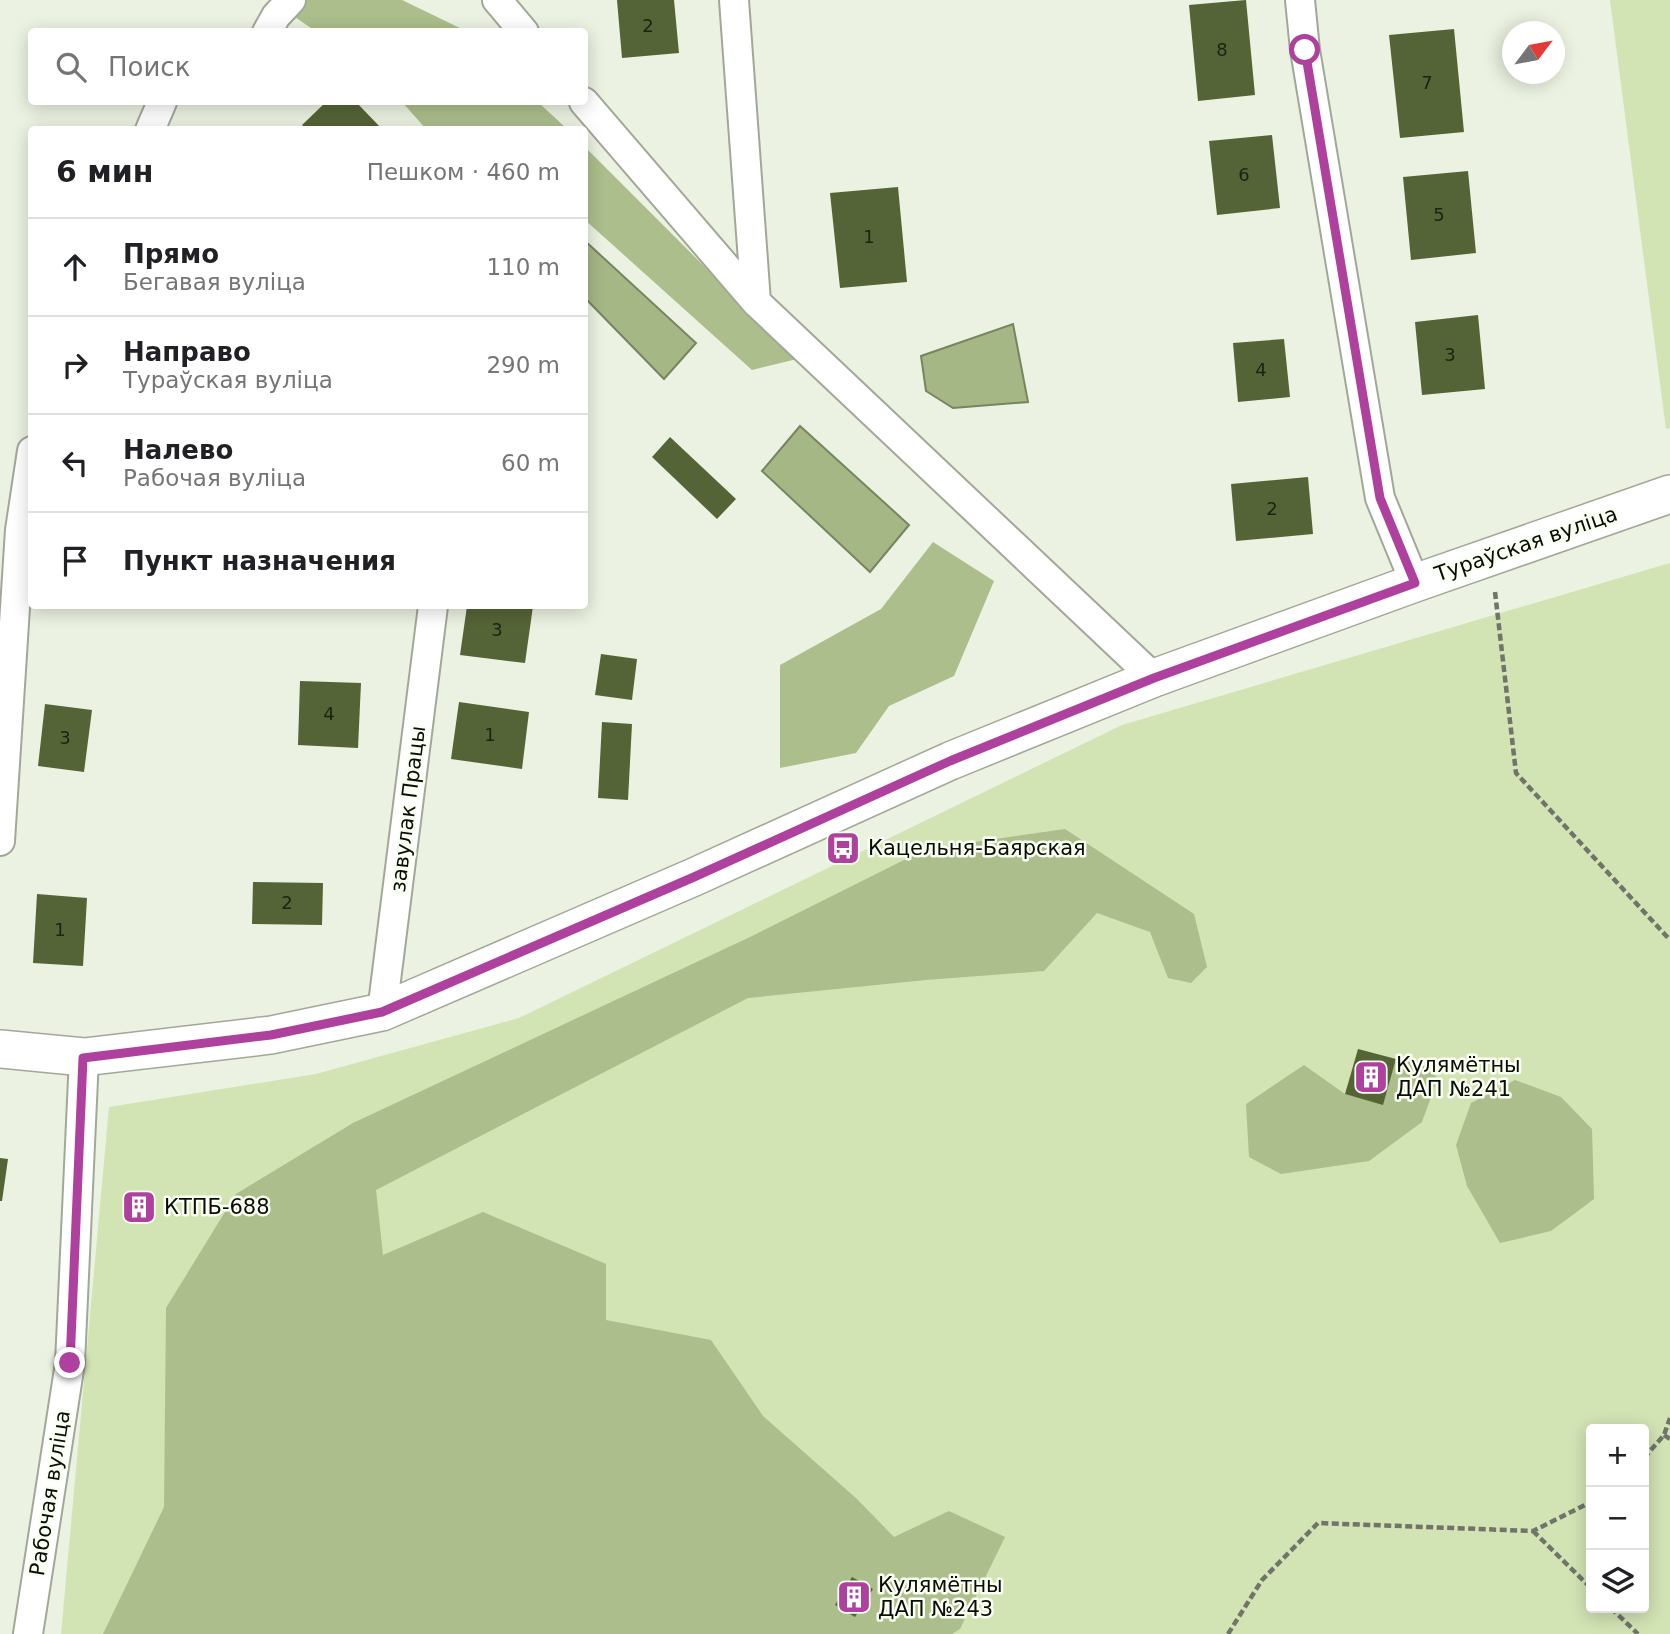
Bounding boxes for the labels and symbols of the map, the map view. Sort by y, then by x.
house number: 2 [642,15,654,36]
north arrow [1502,21,1565,84]
route start [1289,34,1320,65]
house number: 8 [1216,39,1228,60]
house number: 7 [1421,72,1433,93]
house number: 6 [1238,164,1250,185]
house number: 5 [1433,204,1445,225]
house number: 1 [863,226,875,247]
house number: 3 [1444,344,1456,365]
house number: 4 [1255,359,1267,380]
house number: 2 [1266,498,1278,519]
street label: Тураўская вуліца [1431,501,1620,587]
house number: 3 [491,619,503,640]
house number: 4 [323,703,335,724]
street label: завулак Працы [386,724,430,894]
house number: 1 [484,724,496,745]
house number: 3 [59,727,71,748]
bus stop icon: Кацельня-Баярская [824,829,862,867]
place label: Кацельня-Баярская [868,836,1086,860]
house number: 2 [281,892,293,913]
house number: 1 [54,919,66,940]
place label: Кулямётны ДАП №241 [1396,1053,1521,1101]
building icon: Кулямётны ДАП №241 [1352,1058,1390,1096]
building icon: КТПБ-688 [120,1188,158,1226]
place label: КТПБ-688 [164,1195,270,1219]
route end [54,1347,85,1378]
street label: Рабочая вуліца [25,1409,75,1577]
place label: Кулямётны ДАП №243 [878,1573,1003,1621]
building icon: Кулямётны ДАП №243 [835,1578,873,1616]

